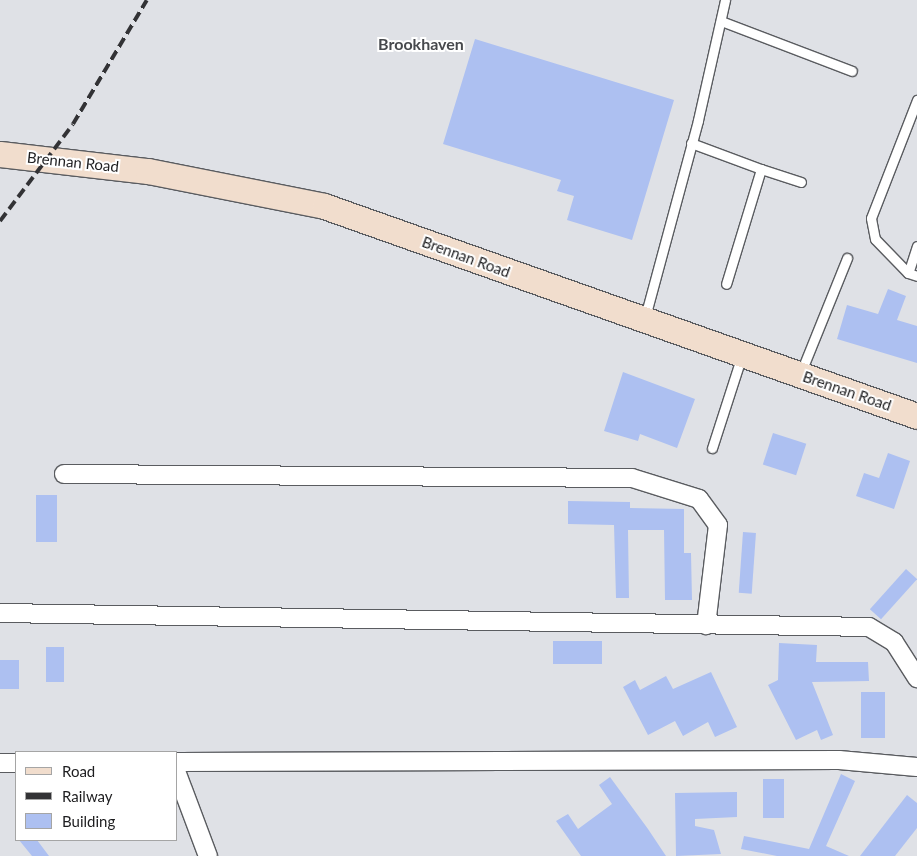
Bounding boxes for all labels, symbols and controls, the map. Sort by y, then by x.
district label: Brookhaven [378,34,464,54]
street label: Brennan Road [26,148,120,176]
street label: Brennan Road [420,233,512,281]
street label: Brennan Road [800,367,894,415]
legend [15,751,178,841]
text: Road [62,762,95,780]
text: Railway [62,787,113,805]
text: Building [62,812,115,830]

